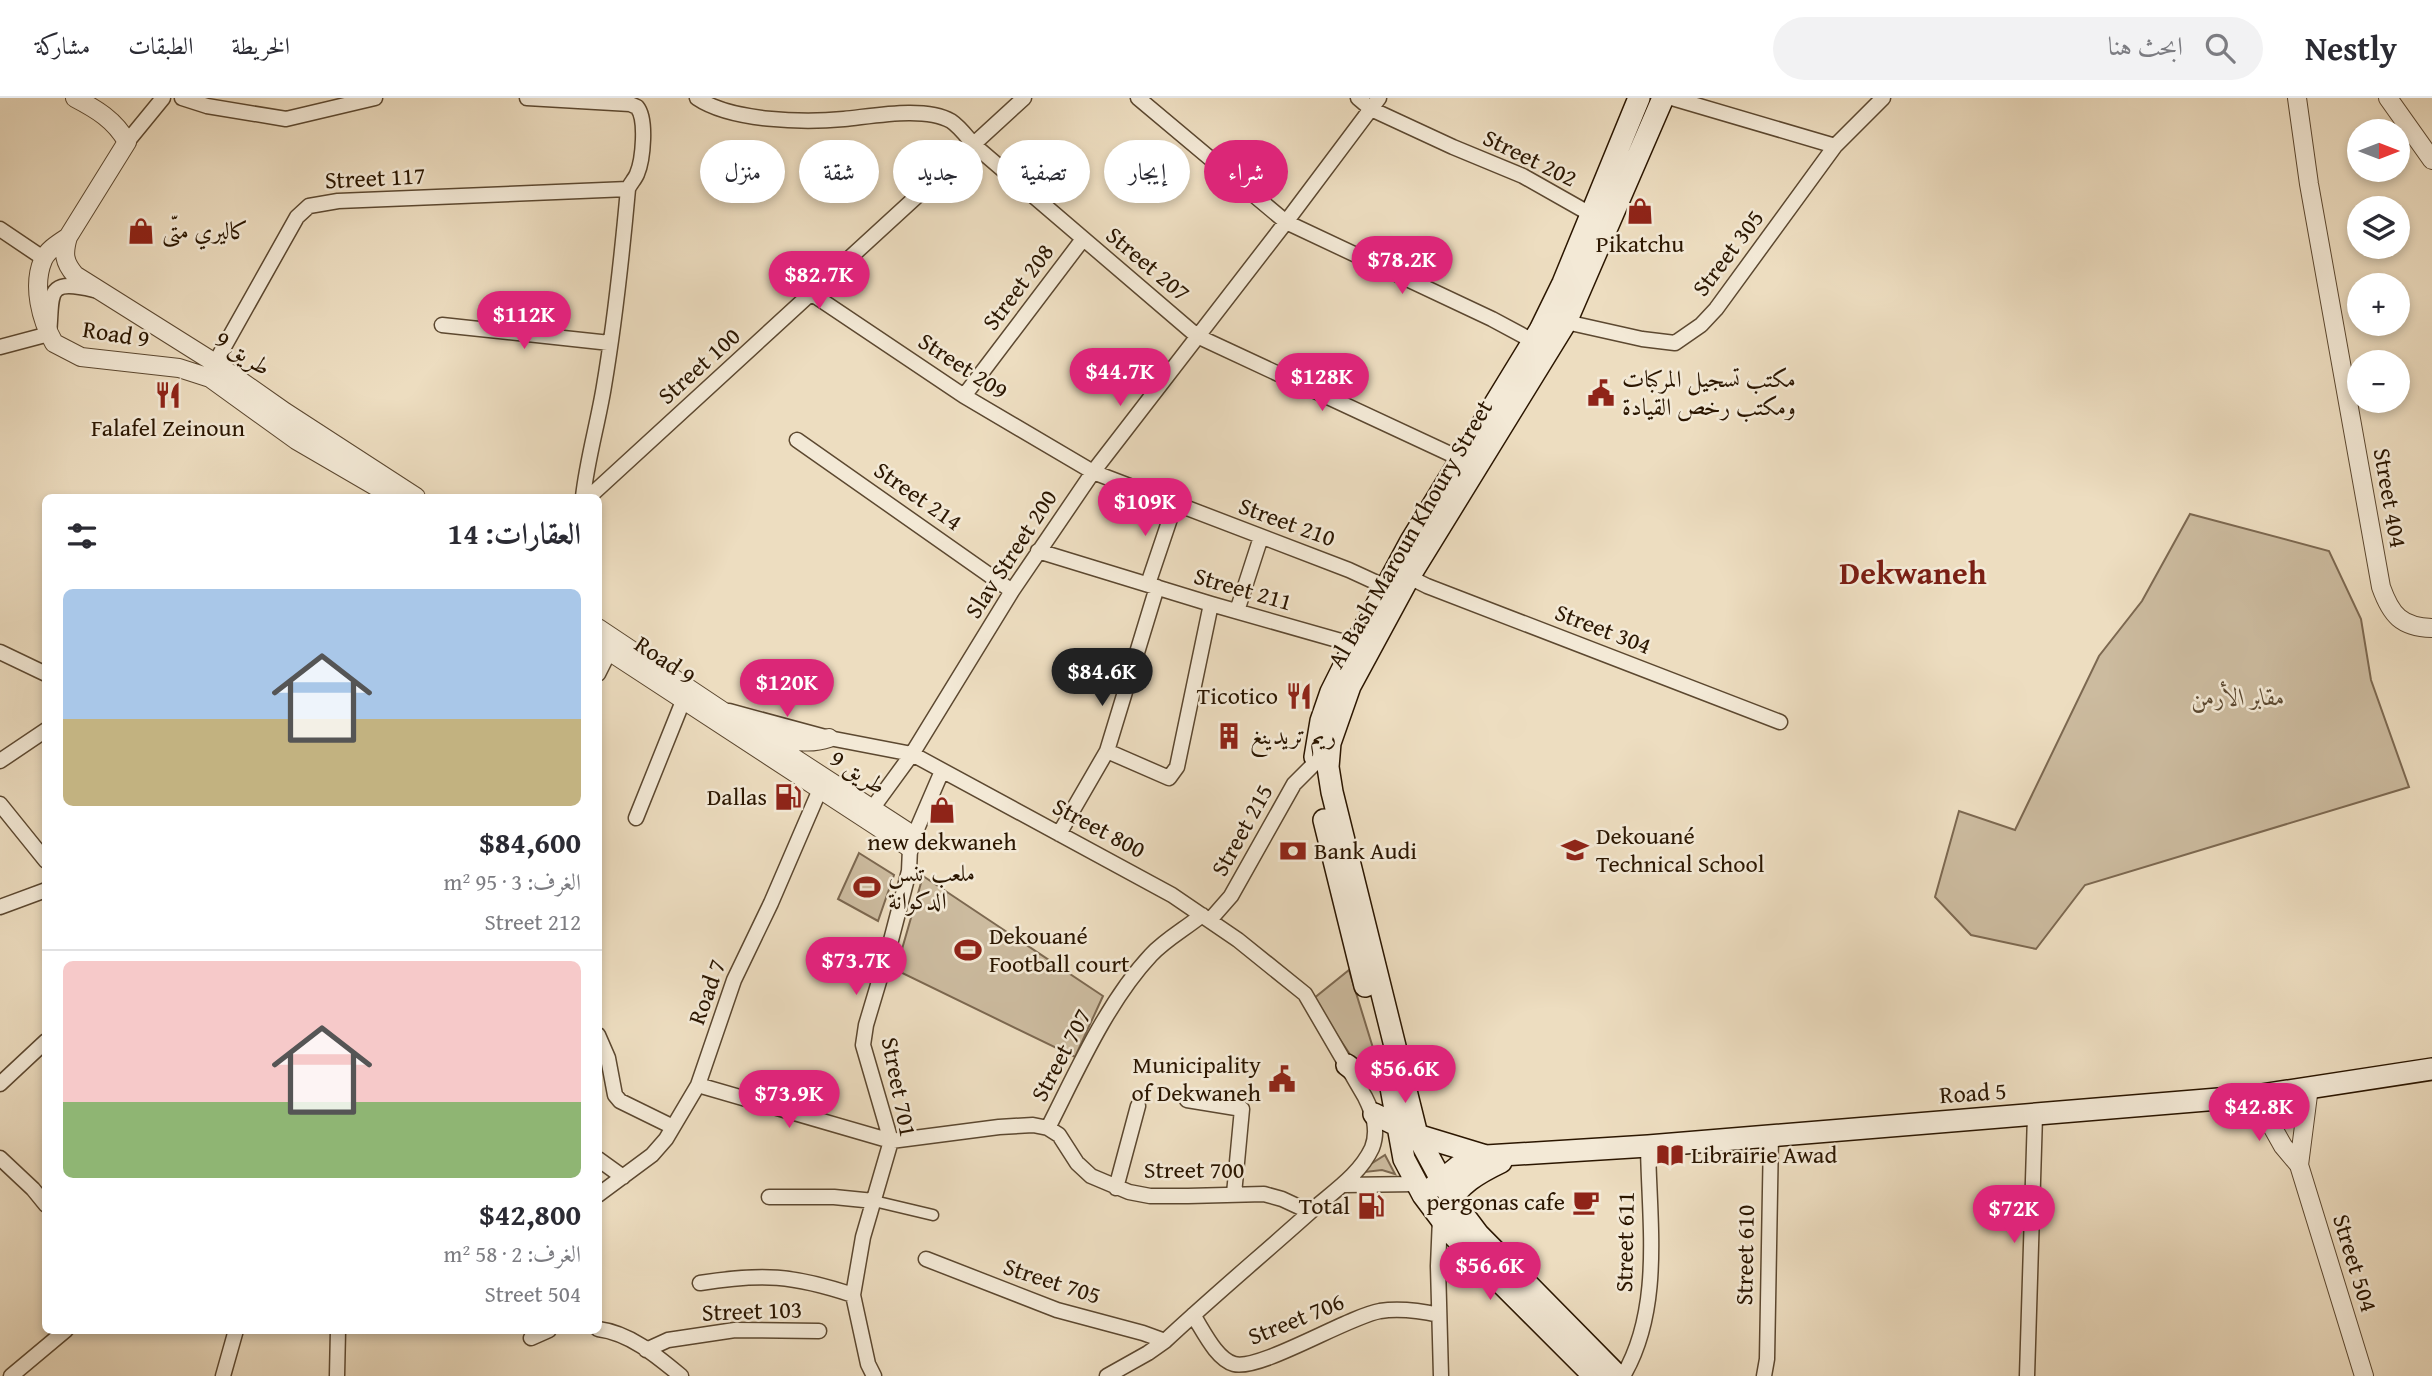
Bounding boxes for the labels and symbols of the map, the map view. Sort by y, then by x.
north arrow [2347,119,2410,182]
street label: Street 202 [1477,120,1583,195]
street label: Street 117 [324,157,426,198]
shop icon: Pikatchu [1625,196,1655,226]
street label: Street 305 [1683,202,1772,303]
place label: كاليري متّى [162,213,248,250]
shop icon: كاليري متّى [126,216,156,246]
street label: Street 207 [1099,218,1198,309]
place label: Pikatchu [1596,226,1684,261]
street label: Street 208 [973,236,1062,337]
pin: $78.2K [1345,236,1459,296]
pin: $82.7K [762,252,876,311]
pin: $112K [475,292,573,351]
street label: Road 9 [80,311,152,356]
street label: Street 100 [650,319,748,412]
street label: 9 طريق [208,321,278,384]
street label: Street 209 [912,323,1015,408]
pin: $44.7K [1063,348,1177,408]
pin: $128K [1273,354,1371,413]
place label: مكتب تسجيل المركبات ومكتب رخص القيادة [1622,361,1796,424]
public building icon: مكتب تسجيل المركبات ومكتب رخص القيادة [1586,378,1616,408]
restaurant icon: Falafel Zeinoun [153,380,183,410]
street label: Al Bash Maroun Khoury Street [1318,392,1501,675]
place label: Falafel Zeinoun [91,410,246,445]
street label: Street 404 [2365,445,2416,551]
street label: Street 214 [867,452,970,539]
pin: $109K [1096,478,1194,538]
street label: Slav Street 200 [956,482,1065,625]
street label: Street 210 [1234,488,1340,555]
district label: Dekwaneh [1839,549,1987,596]
street label: Street 211 [1190,558,1296,619]
street label: Street 304 [1550,594,1656,663]
street label: Road 9 [628,626,703,693]
pin: $84.6K [1045,648,1159,708]
pin: $120K [738,660,836,719]
place label: Ticotico [1197,678,1278,713]
park label: مقابر الأرمن [2191,679,2285,714]
restaurant icon: Ticotico [1284,681,1314,711]
place label: ريم تريدينغ [1250,718,1336,758]
building icon: ريم تريدينغ [1214,721,1244,751]
street label: 9 طريق [823,740,893,803]
street label: Street 215 [1202,777,1281,882]
place label: Dallas [707,779,767,814]
fuel station icon: Dallas [773,782,803,812]
street label: Street 800 [1047,788,1152,867]
shop icon: new dekwaneh [927,795,957,825]
place label: Dekouané Technical School [1596,818,1765,881]
place label: new dekwaneh [867,824,1017,859]
place label: Bank Audi [1314,833,1417,868]
school or university icon: Dekouané Technical School [1560,835,1590,865]
bank icon: Bank Audi [1278,836,1308,866]
place label: ملعب تنس الدكوانة [888,855,975,918]
sports icon: ملعب تنس الدكوانة [852,872,882,902]
place label: Dekouané Football court [989,918,1130,981]
sports icon: Dekouané Football court [953,935,983,965]
pin: $73.7K [799,937,913,997]
street label: Road 7 [679,954,734,1029]
street label: Street 707 [1021,1002,1100,1107]
street label: Street 701 [873,1034,926,1140]
pin: $56.6K [1348,1046,1462,1105]
place label: Municipality of Dekwaneh [1132,1047,1262,1110]
public building icon: Municipality of Dekwaneh [1267,1064,1297,1094]
pin: $73.9K [732,1070,846,1130]
street label: Road 5 [1938,1073,2008,1112]
pin: $42.8K [2202,1084,2316,1143]
place label: Librairie Awad [1691,1137,1837,1172]
library icon: Librairie Awad [1655,1140,1685,1170]
street label: Street 700 [1144,1152,1244,1187]
place label: pergonas cafe [1426,1184,1565,1219]
pin: $72K [1973,1186,2055,1245]
cafe icon: pergonas cafe [1571,1187,1601,1217]
place label: Total [1299,1188,1350,1223]
fuel station icon: Total [1356,1191,1386,1221]
street label: Street 611 [1606,1191,1643,1293]
street label: Street 610 [1726,1204,1763,1306]
street label: Street 504 [2324,1210,2387,1316]
pin: $56.6K [1433,1242,1547,1302]
street label: Street 705 [999,1248,1105,1313]
street label: Street 706 [1243,1283,1349,1354]
street label: Street 103 [701,1291,803,1330]

